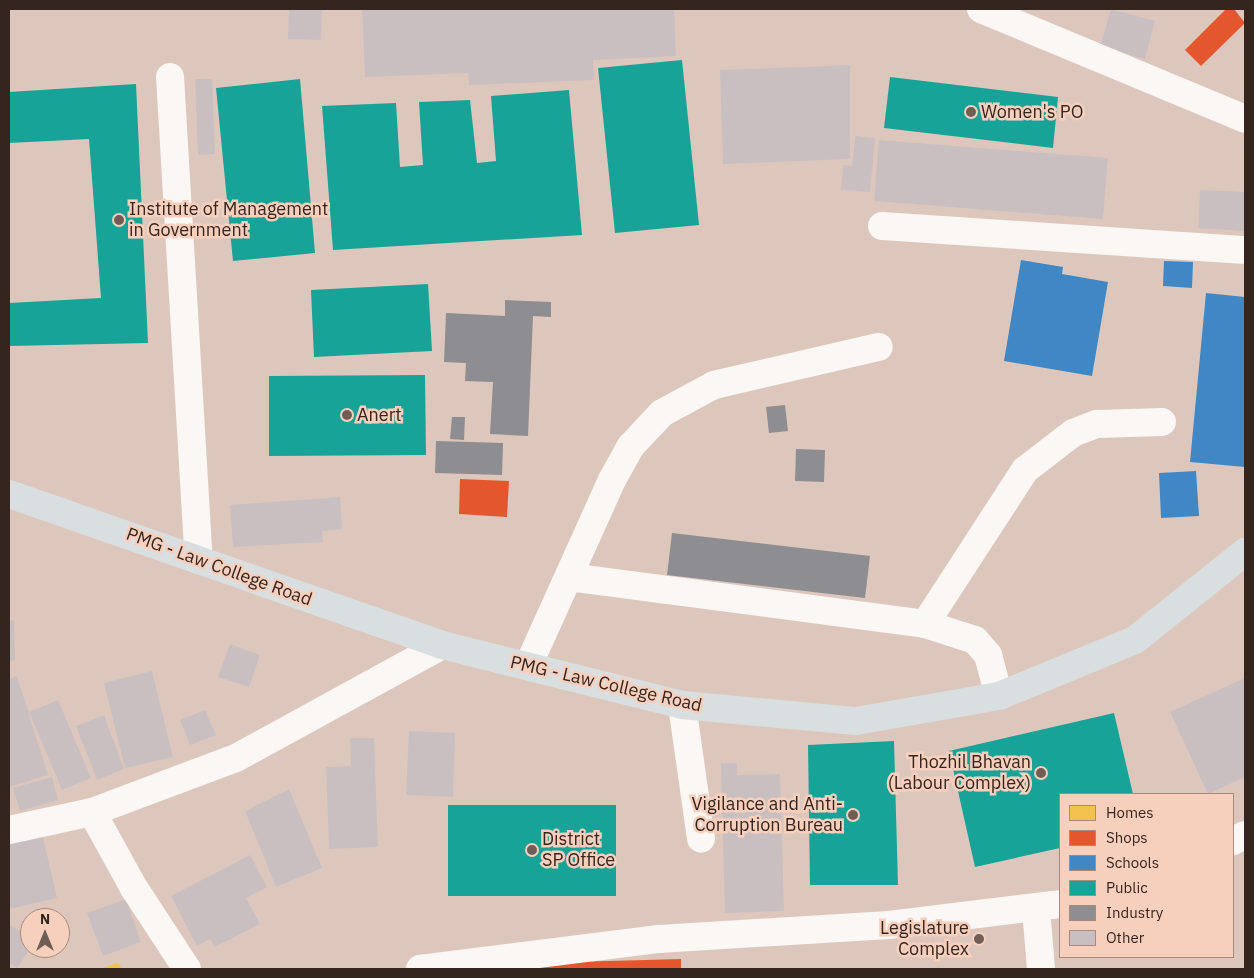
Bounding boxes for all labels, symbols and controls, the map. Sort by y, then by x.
place label: Women's PO [981,101,1083,123]
marker: Women's PO [965,106,977,118]
place label: Institute of Management in Government [129,199,328,242]
marker: Institute of Management in Government [113,214,125,226]
place label: Anert [357,404,402,426]
marker: Anert [341,409,353,421]
street label: PMG - Law College Road [123,523,315,611]
street label: PMG - Law College Road [508,651,704,717]
place label: Thozhil Bhavan (Labour Complex) [888,752,1031,794]
marker: Thozhil Bhavan (Labour Complex) [1035,767,1047,779]
legend [1059,793,1234,958]
place label: Vigilance and Anti- Corruption Bureau [691,794,843,836]
text: Homes [1106,803,1154,822]
marker: Vigilance and Anti- Corruption Bureau [847,809,859,821]
text: Shops [1106,828,1148,847]
place label: District SP Office [542,829,615,872]
marker: District SP Office [526,844,538,856]
text: Schools [1106,853,1159,872]
text: Public [1106,878,1148,897]
text: Industry [1106,903,1163,922]
north arrow [20,908,70,958]
text: N [40,910,50,928]
place label: Legislature Complex [880,918,969,961]
text: Other [1106,928,1144,947]
marker: Legislature Complex [973,933,985,945]

